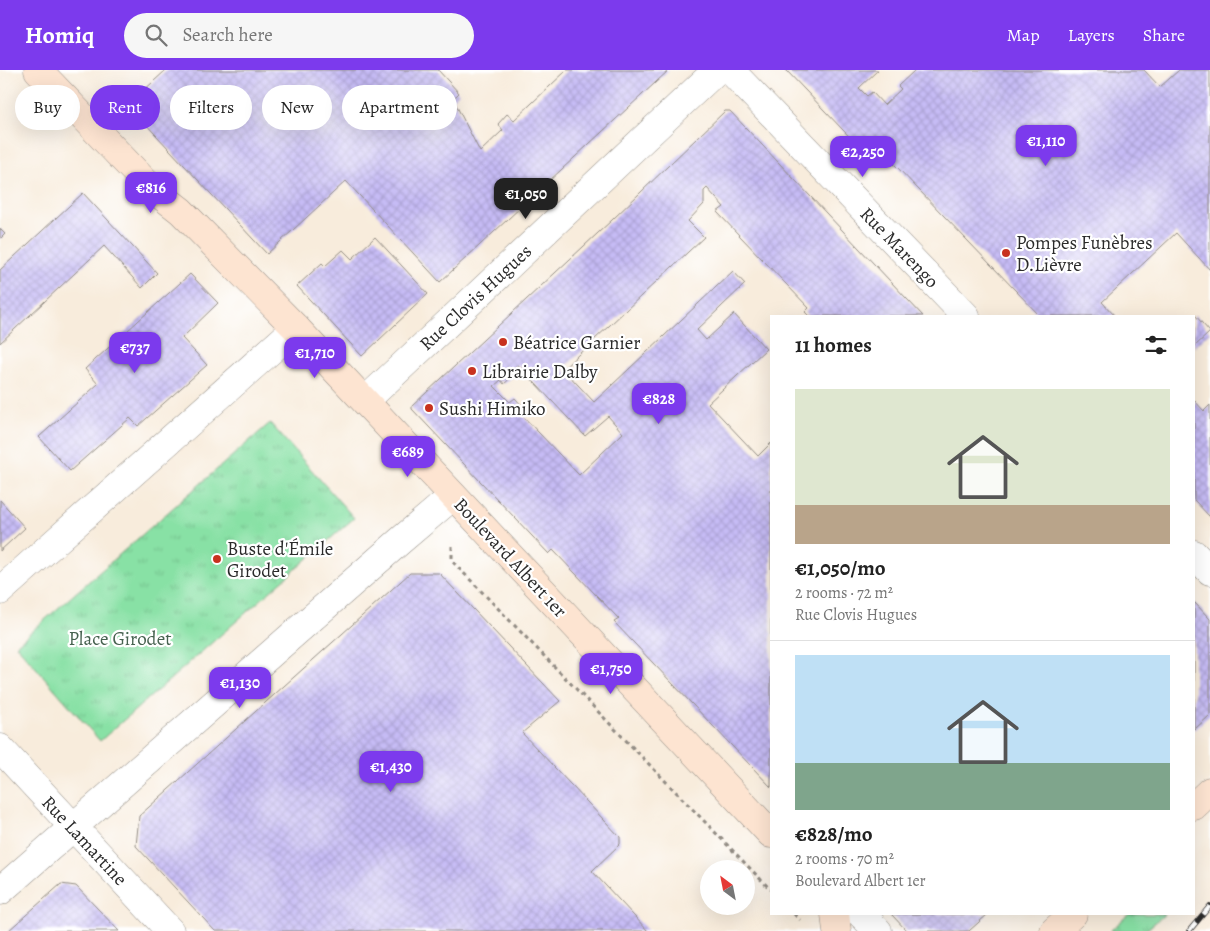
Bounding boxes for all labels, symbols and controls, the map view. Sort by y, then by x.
search box [124,13,474,58]
text: Homiq [25,19,94,51]
icon: search [142,21,170,49]
text: Search here [182,22,273,48]
text: Map [1007,23,1040,47]
text: Layers [1068,23,1115,47]
text: Share [1143,23,1185,47]
chip: Buy [15,85,80,130]
chip: Rent [90,85,160,130]
chip: Filters [170,85,252,130]
chip: New [262,85,332,130]
chip: Apartment [342,85,457,130]
pin: €1,110 [1005,124,1087,167]
text: €1,110 [1027,130,1065,152]
pin: €2,250 [822,136,904,178]
text: €2,250 [841,141,885,163]
pin: €816 [121,172,181,214]
text: €816 [136,177,166,199]
pin: €1,050 [485,178,567,220]
text: €1,050 [505,183,547,205]
street label: Rue Marengo [854,201,945,294]
place label: Pompes Funèbres D.Lièvre [1016,230,1153,278]
street label: Rue Clovis Hugues [414,239,538,357]
marker: Pompes Funèbres D.Lièvre [1000,247,1012,259]
place label: Béatrice Garnier [513,330,641,356]
text: 11 homes [795,331,872,359]
icon: filters [1142,331,1170,359]
pin: €737 [105,332,165,374]
pin: €1,710 [274,336,356,379]
marker: Béatrice Garnier [497,336,509,348]
text: €737 [120,337,150,359]
text: €1,710 [295,342,335,364]
place label: Librairie Dalby [482,359,598,385]
marker: Librairie Dalby [466,365,478,377]
pin: €828 [629,382,689,425]
text: €828 [643,388,675,410]
place label: Sushi Himiko [439,396,545,422]
marker: Sushi Himiko [423,402,435,414]
icon: home [938,422,1028,512]
pin: €689 [378,436,438,478]
text: €689 [392,441,424,463]
street label: Boulevard Albert 1er [448,492,573,623]
place label: Buste d'Émile Girodet [227,536,333,584]
marker: Buste d'Émile Girodet [211,553,223,565]
text: €1,050/mo [795,554,886,582]
text: 2 rooms · 72 m² [795,582,893,604]
text: Rue Clovis Hugues [795,604,917,626]
park label: Place Girodet [68,626,172,652]
pin: €1,750 [570,652,652,695]
text: €1,750 [591,658,631,680]
pin: €1,130 [199,666,281,709]
text: €1,130 [220,672,260,694]
icon: home [938,687,1028,777]
pin: €1,430 [350,750,432,793]
text: €1,430 [370,756,412,778]
street label: Rue Lamartine [36,790,133,891]
text: €828/mo [795,820,873,848]
text: 2 rooms · 70 m² [795,848,894,870]
north arrow [700,860,755,915]
map controls [700,860,755,915]
text: Boulevard Albert 1er [795,870,926,892]

